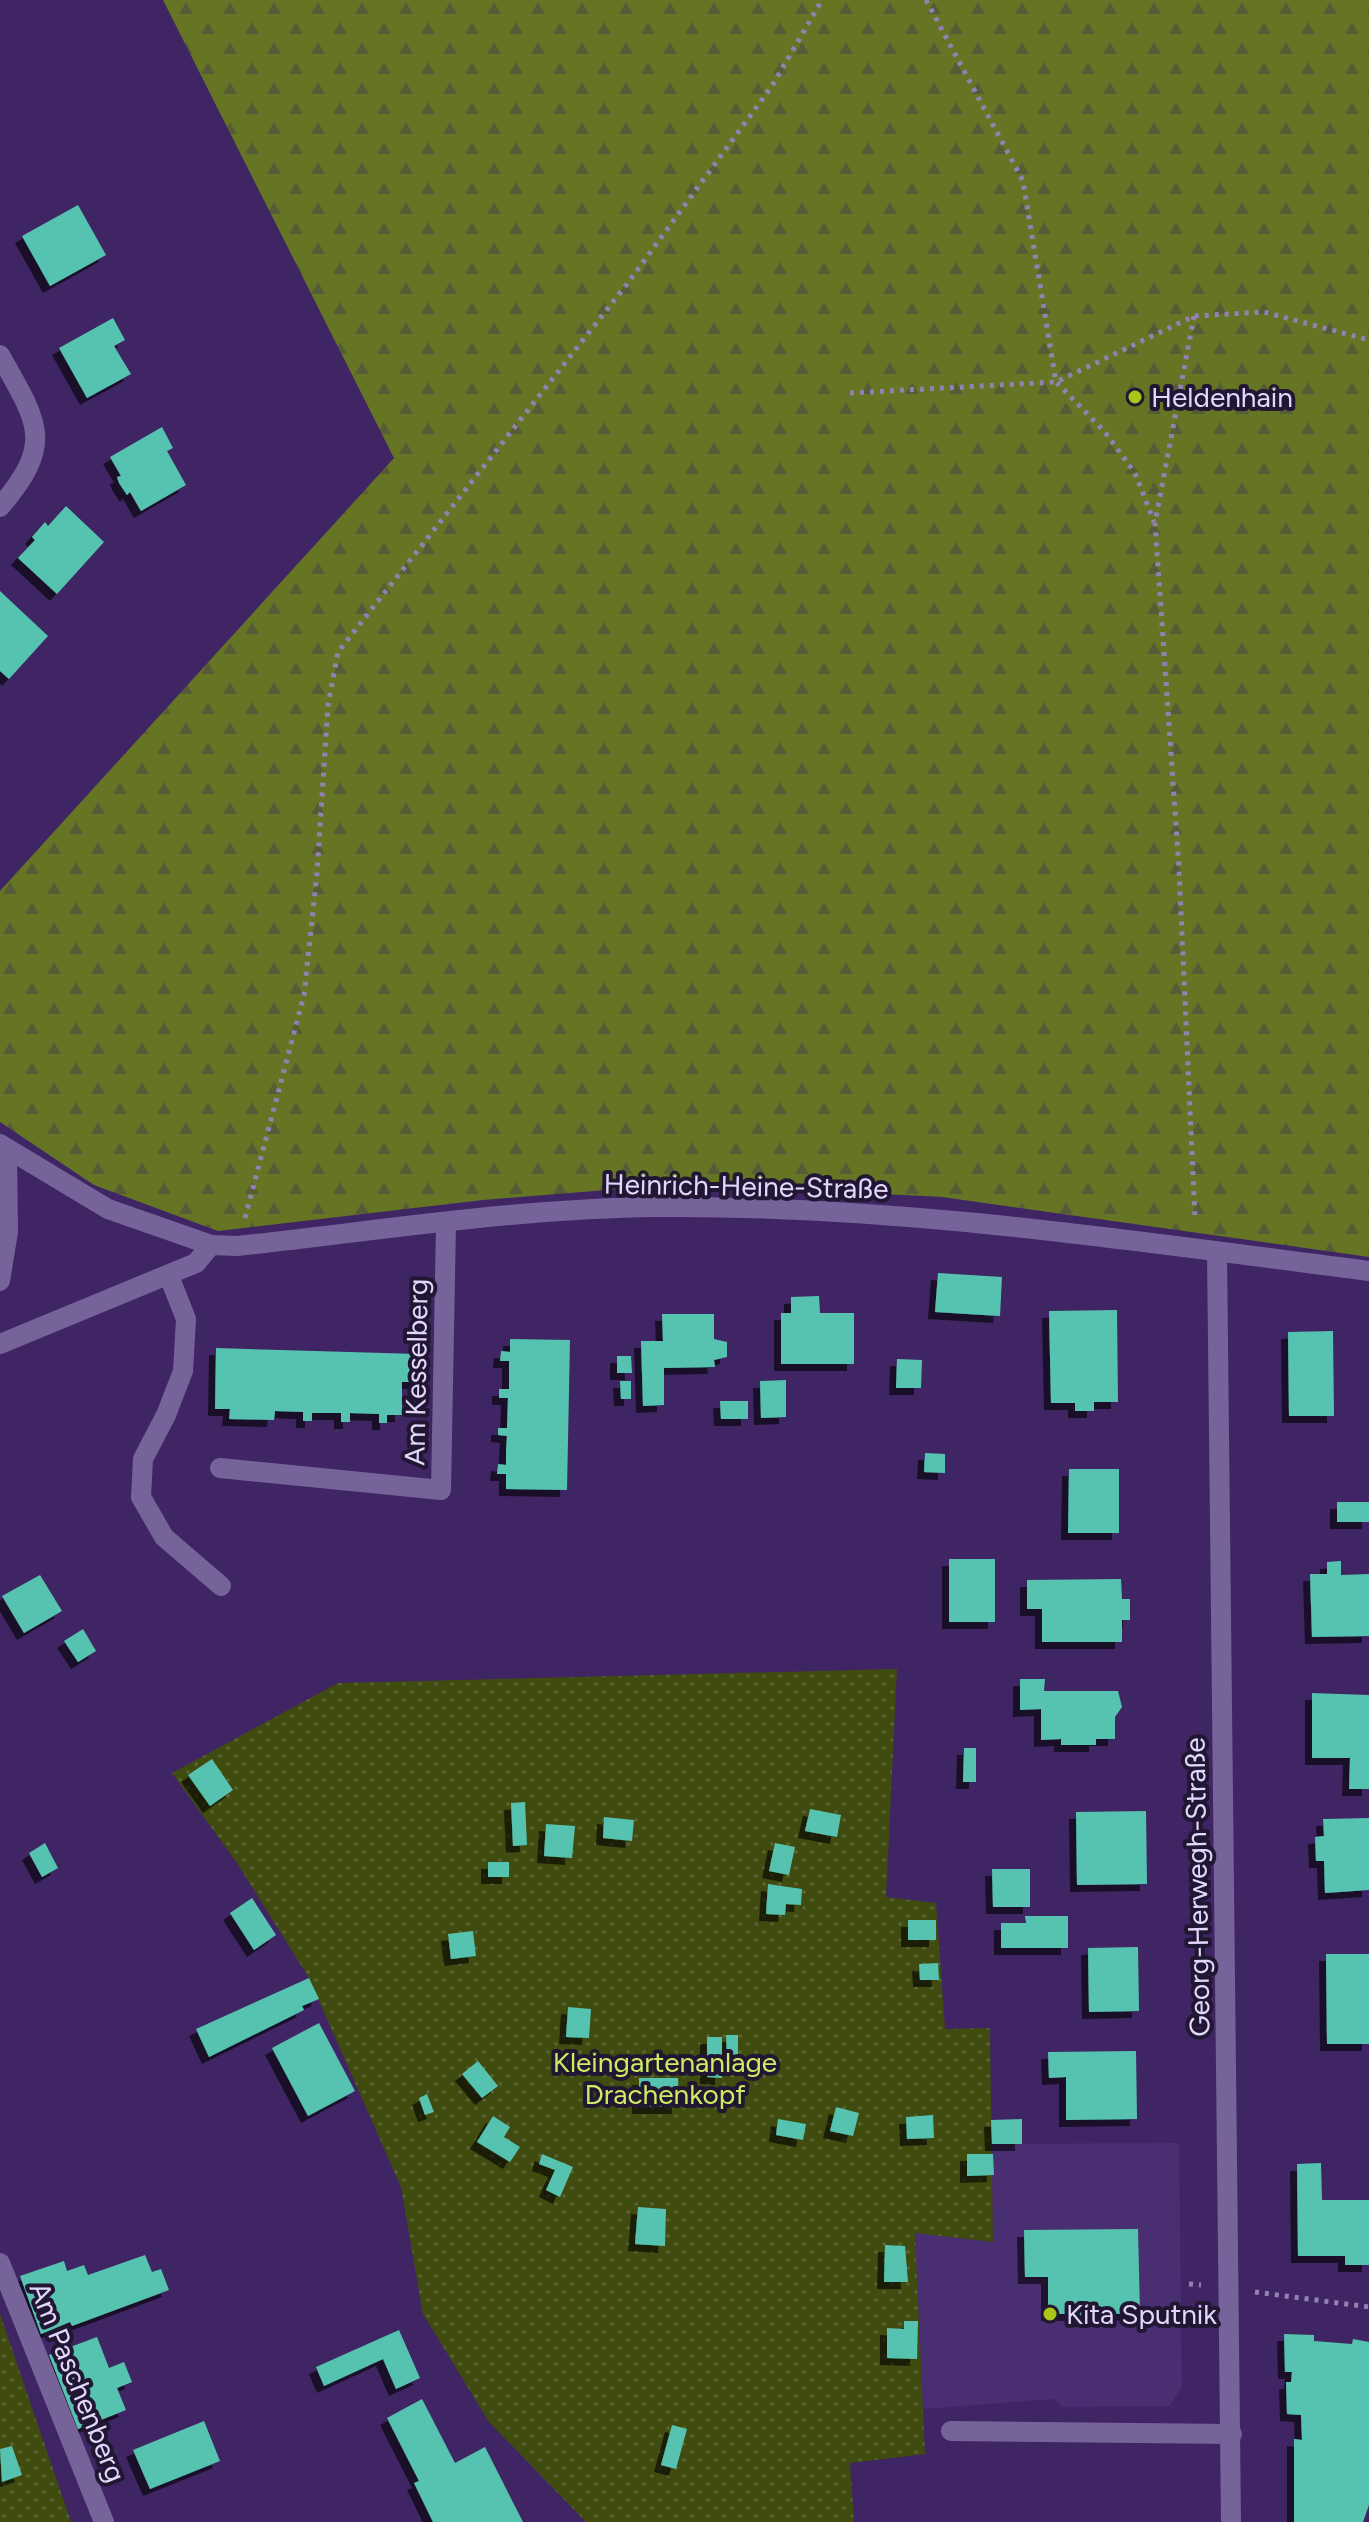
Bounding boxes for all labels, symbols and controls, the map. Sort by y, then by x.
place label: Heldenhain [1151,380,1293,414]
marker: Heldenhain [1126,388,1144,406]
street label: Heinrich-Heine-Straße [603,1167,889,1205]
street label: Am Kesselberg [397,1278,435,1466]
street label: Georg-Herwegh-Straße [1177,1737,1217,2037]
park label: Kleingartenanlage Drachenkopf [553,2045,777,2111]
street label: Am Paschenberg [22,2277,134,2487]
place label: Kita Sputnik [1066,2297,1217,2331]
marker: Kita Sputnik [1041,2305,1059,2323]

